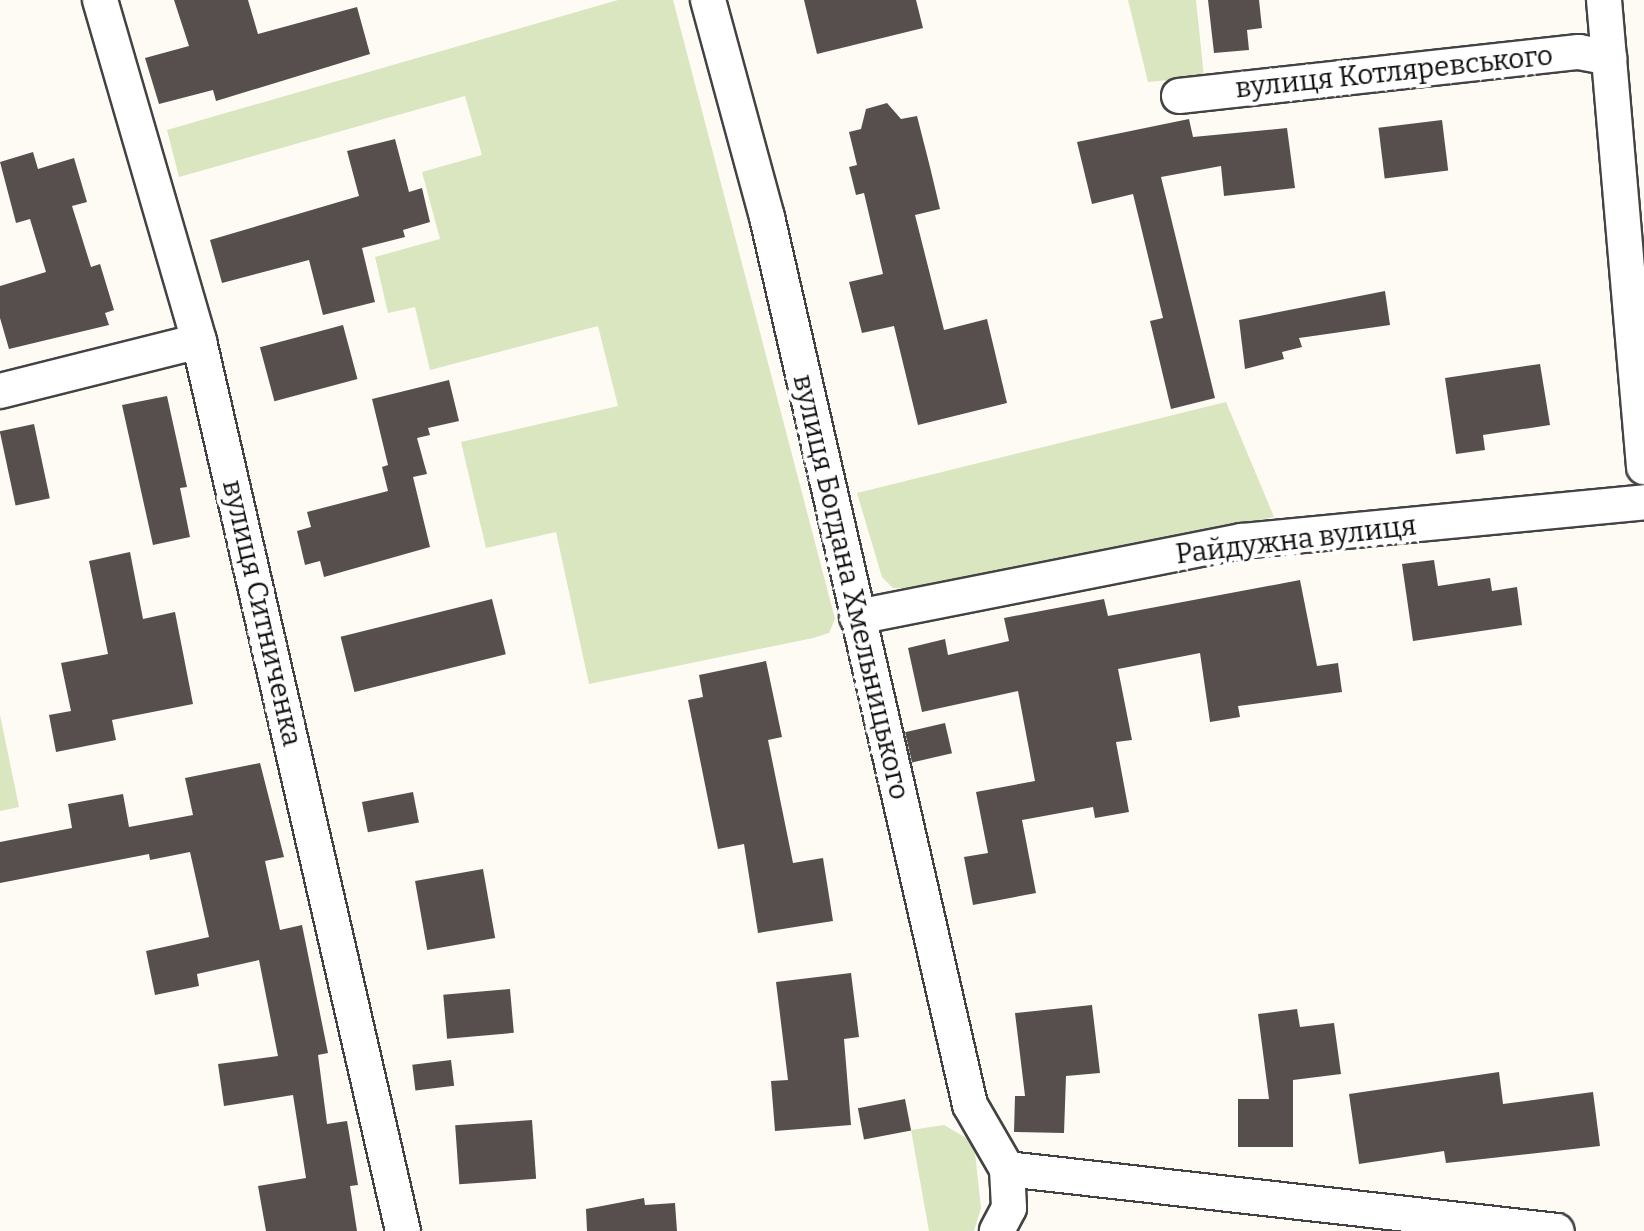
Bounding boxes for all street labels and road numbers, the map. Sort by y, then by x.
street label: вулиця Котляревського [1234,39,1554,105]
street label: вулиця Богдана Хмельницького [786,371,916,803]
street label: вулиця Ситниченка [215,477,309,749]
street label: Райдужна вулиця [1174,509,1418,571]

